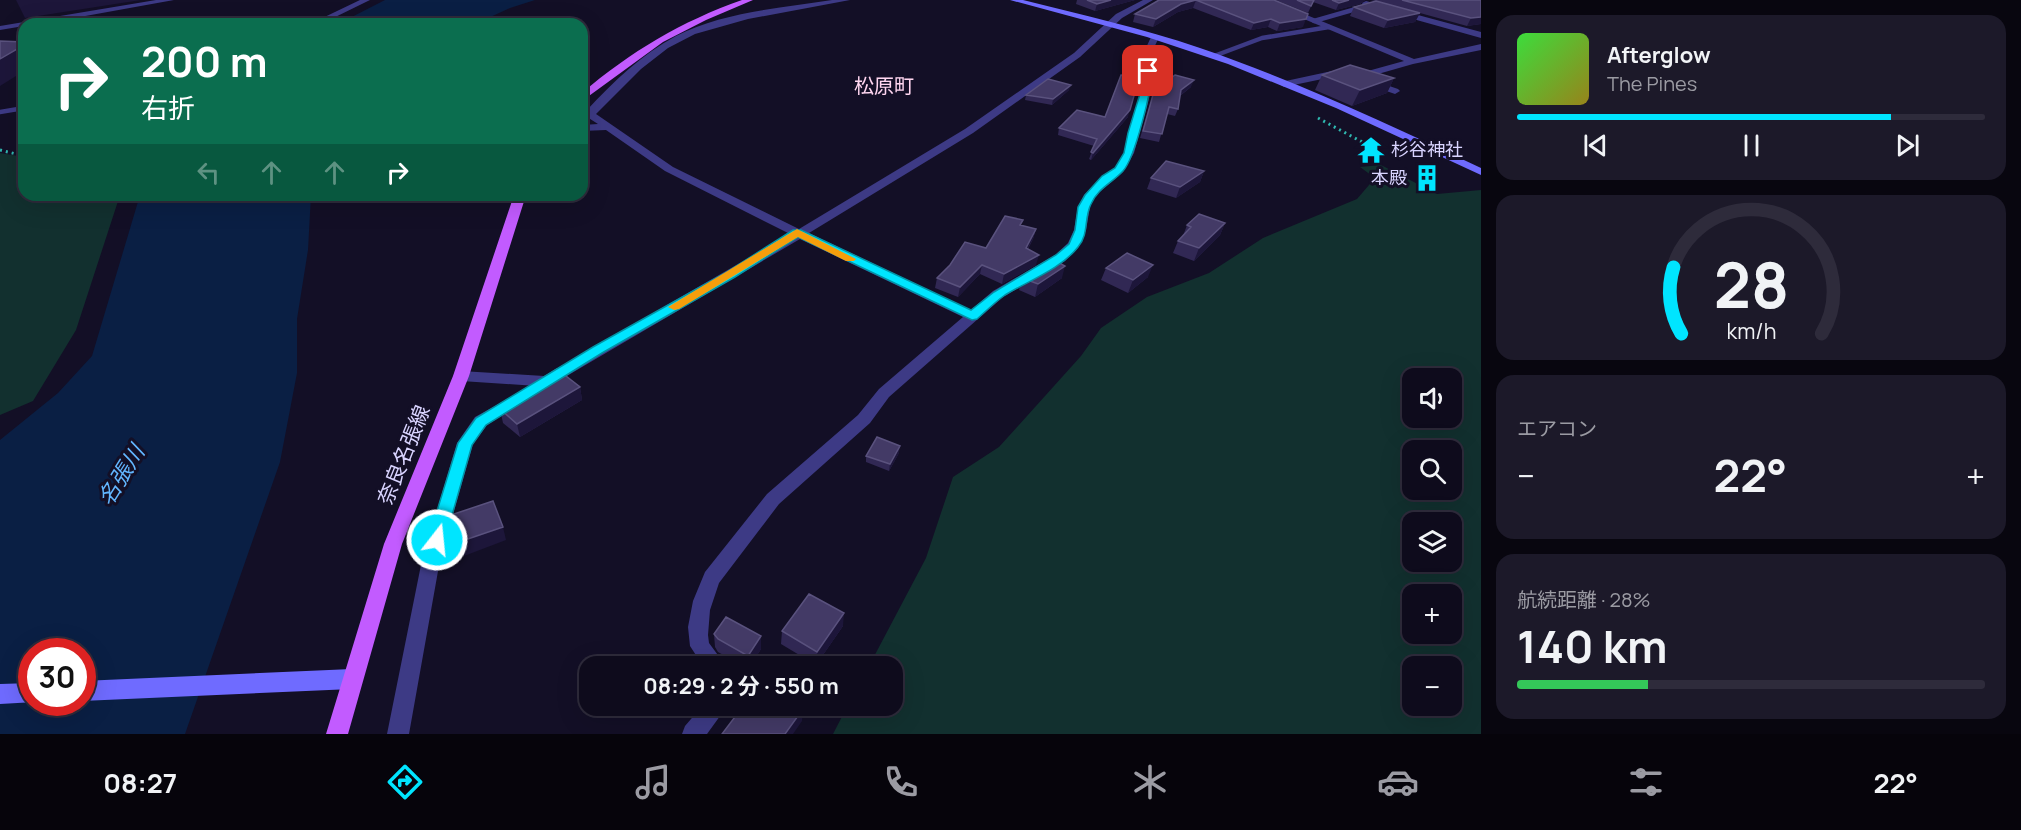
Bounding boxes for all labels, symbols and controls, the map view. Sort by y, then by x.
text: 200 m [141,32,267,90]
text: Afterglow [1607,40,1711,70]
icon: right [42,42,120,120]
pin [1122,45,1173,96]
icon: arrive [1131,54,1164,87]
text: The Pines [1607,70,1697,97]
district label: 松原町 [854,72,914,99]
text: 右折 [141,89,195,126]
icon: previous [1579,129,1612,162]
icon: pause [1735,129,1768,162]
icon: next [1891,129,1924,162]
temple icon: 杉谷神社 [1356,135,1386,165]
place label: 杉谷神社 [1391,137,1463,161]
icon: left [192,156,225,189]
icon: ahead [255,156,288,189]
icon: ahead [318,156,351,189]
icon: right [381,156,414,189]
building icon: 本殿 [1412,163,1442,193]
place label: 本殿 [1371,165,1407,189]
text: 28 [1713,241,1789,327]
text: km/h [1726,317,1776,346]
map controls [1402,368,1462,716]
button: sound [1402,368,1462,428]
street label: 奈良名張線 [370,401,436,509]
text: エアコン [1517,415,1597,442]
water label: 名張川 [91,437,152,511]
button: search [1402,440,1462,500]
text: 22° [1713,444,1787,506]
text: − [1517,453,1535,498]
text: + [1966,453,1985,498]
position arrow [405,508,469,572]
button: layers [1402,512,1462,572]
button: + [1402,584,1462,644]
text: 航続距離 · 28% [1517,586,1651,613]
text: 140 km [1517,615,1667,677]
speed limit sign: 30 [18,638,96,716]
button: − [1402,656,1462,716]
text: 08:29 · 2 分 · 550 m [643,671,839,701]
icon: directions [384,761,426,803]
icon: music [632,761,674,803]
icon: phone [880,761,922,803]
icon: climate [1129,761,1171,803]
icon: car [1377,761,1419,803]
icon: filters [1625,761,1667,803]
text: 08:27 [103,764,177,801]
text: 22° [1874,764,1918,801]

